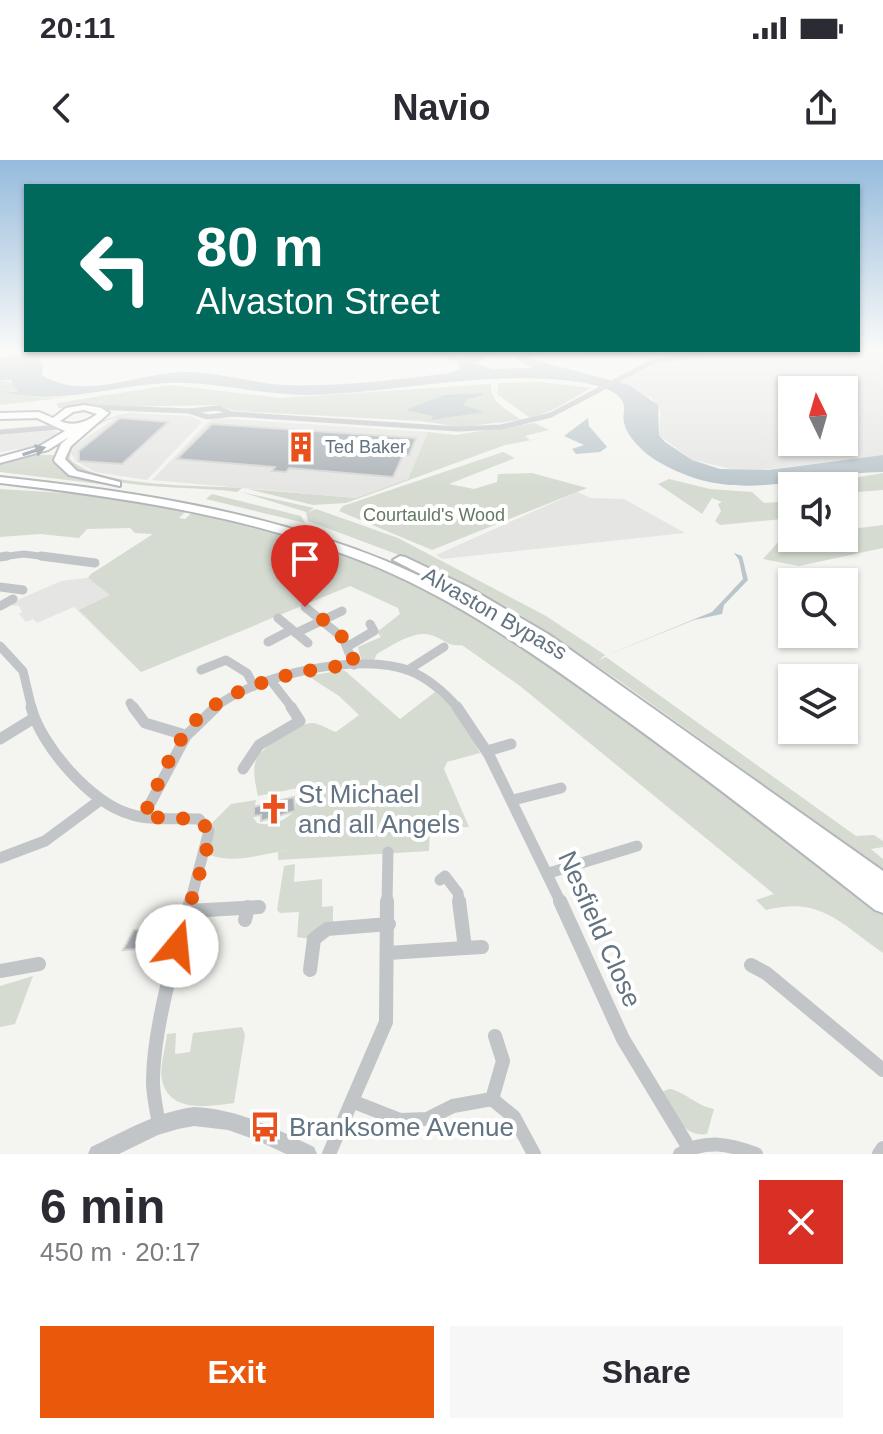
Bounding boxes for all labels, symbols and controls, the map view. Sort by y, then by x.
text: 20:11 [40,11,115,44]
icon: back [40,86,84,130]
icon: share [799,86,843,130]
text: Navio [392,87,491,128]
text: 80 m [196,215,324,278]
icon: left [64,216,168,320]
text: Alvaston Street [196,281,440,322]
north arrow [778,376,858,456]
map controls [778,376,858,744]
building icon: Ted Baker [284,430,318,464]
place label: Ted Baker [325,437,406,457]
one-way arrow [22,444,46,457]
button: sound [778,472,858,552]
park label: Courtauld's Wood [363,505,505,525]
pin [271,525,339,607]
icon: arrive [283,537,327,581]
street label: Alvaston Bypass [418,562,571,665]
button: search [778,568,858,648]
button: layers [778,664,858,744]
place label: St Michael and all Angels [298,779,460,839]
church icon: St Michael and all Angels [257,792,291,826]
street label: Nesfield Close [552,846,648,1012]
position arrow [135,904,219,988]
bus stop icon: Branksome Avenue [248,1110,282,1144]
place label: Branksome Avenue [289,1112,514,1142]
text: 6 min [40,1180,165,1233]
button: close [759,1180,843,1264]
text: 450 m · 20:17 [40,1237,200,1267]
button: Exit [40,1326,434,1418]
button: Share [450,1326,843,1418]

